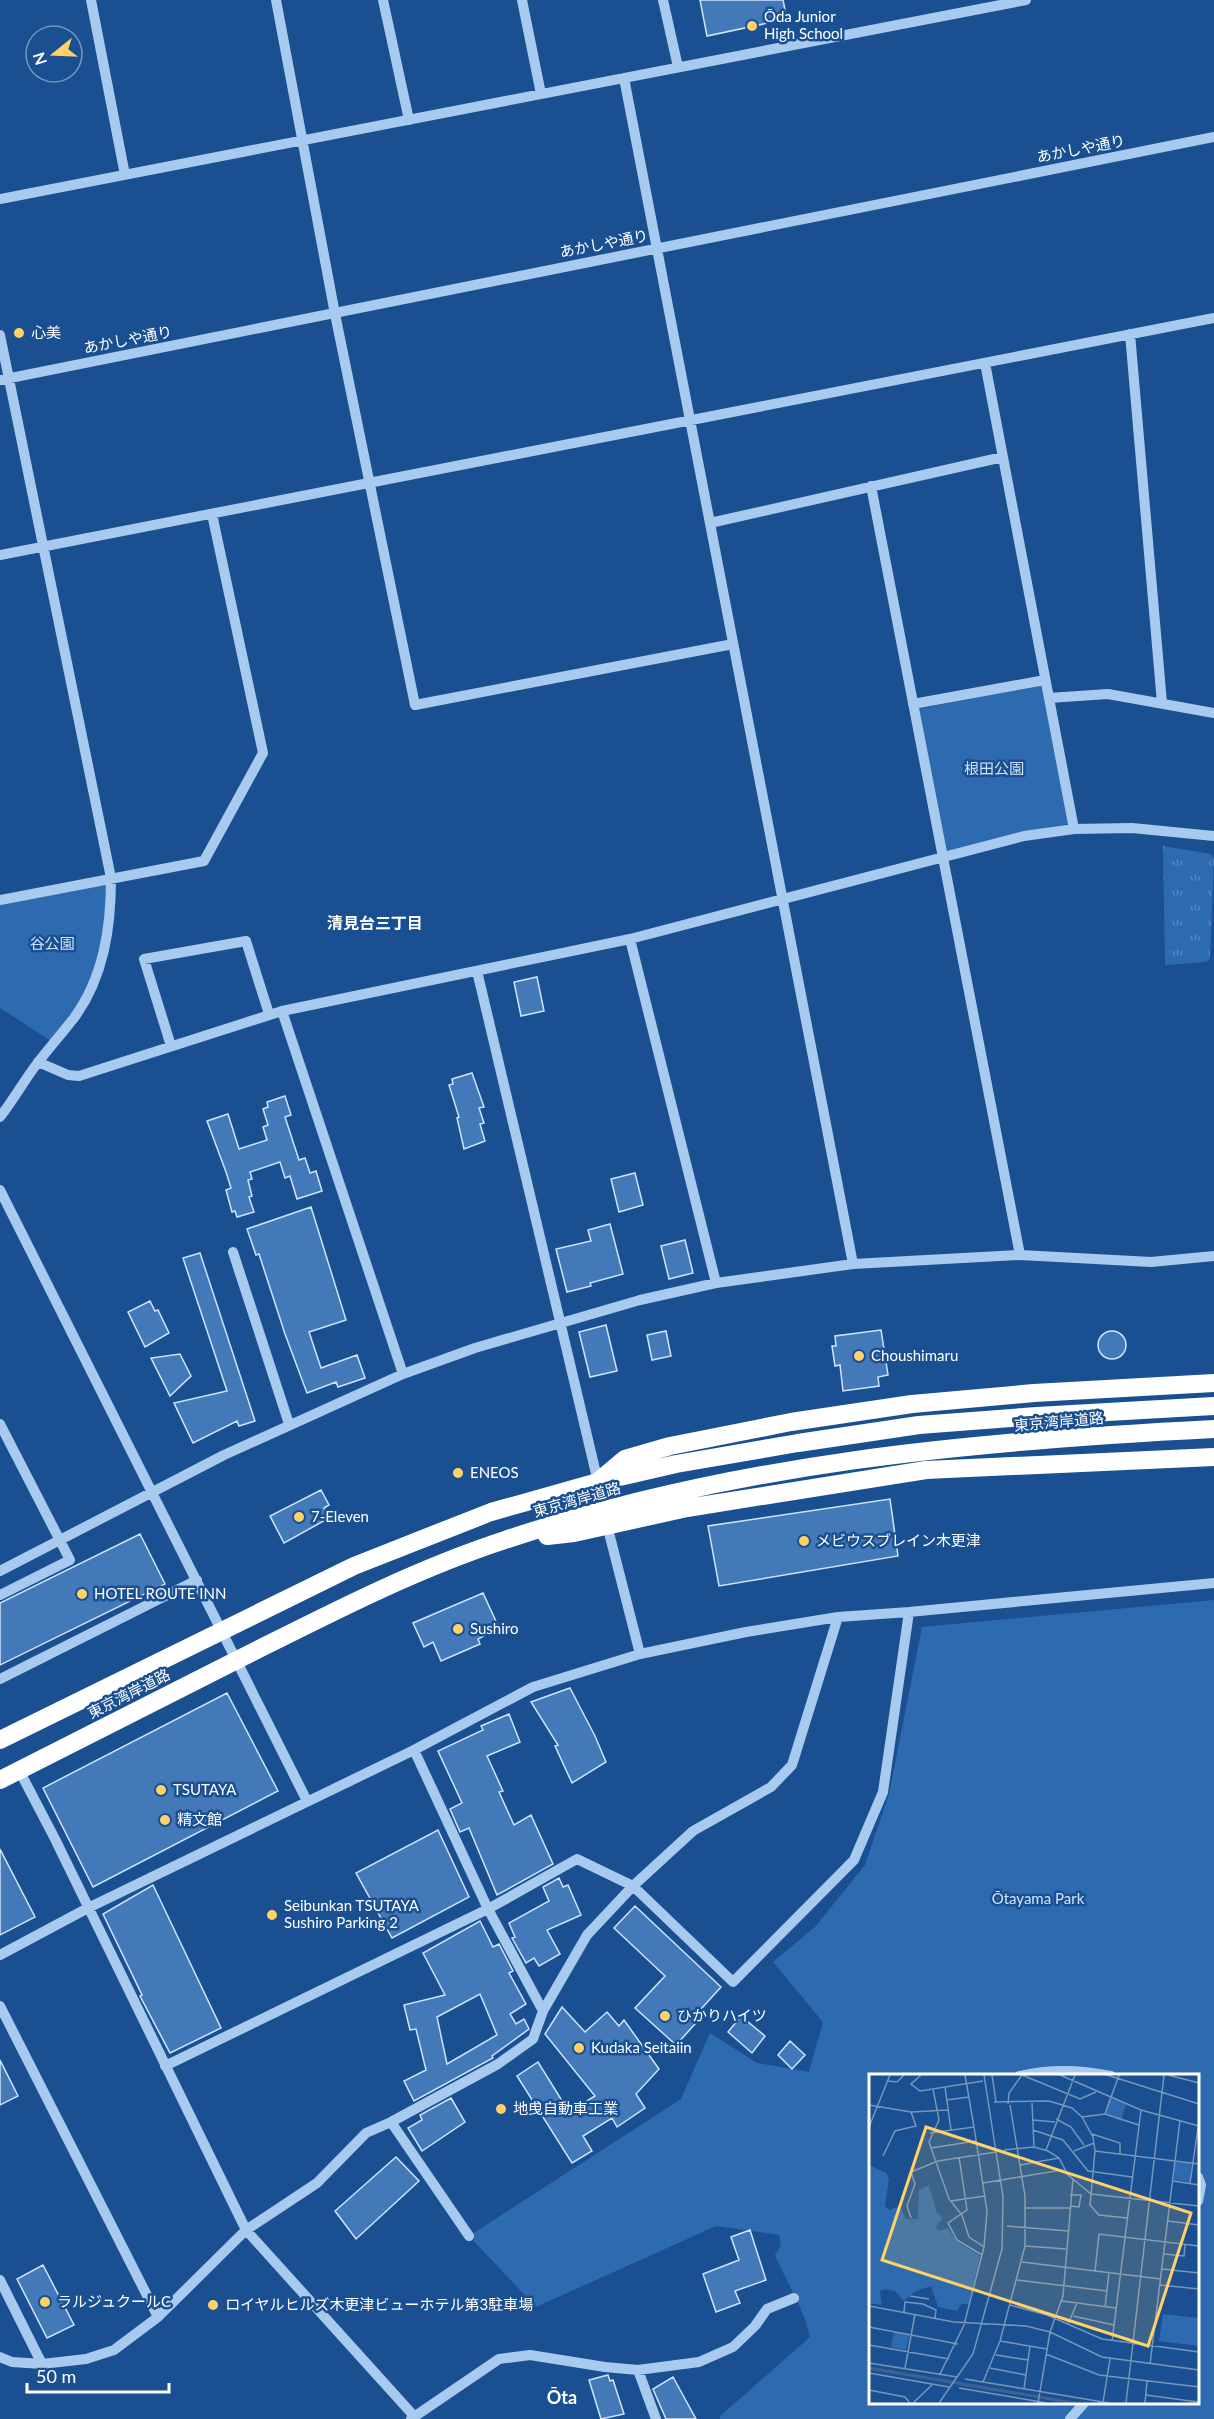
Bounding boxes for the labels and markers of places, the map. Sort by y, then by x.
place label: Ōda Junior High School [764,7,843,42]
marker: Ōda Junior High School [745,19,759,33]
place label: 心美 [31,323,61,341]
marker: 心美 [12,326,26,340]
place label: Choushimaru [871,1346,958,1364]
marker: Choushimaru [852,1349,866,1363]
place label: ENEOS [470,1463,519,1481]
marker: ENEOS [451,1466,465,1480]
place label: 7-Eleven [311,1507,369,1525]
marker: 7-Eleven [292,1510,306,1524]
place label: メビウスブレイン木更津 [816,1531,981,1549]
marker: メビウスブレイン木更津 [797,1534,811,1548]
place label: HOTEL ROUTE INN [94,1584,226,1602]
marker: HOTEL ROUTE INN [75,1587,89,1601]
place label: Sushiro [470,1619,518,1637]
marker: Sushiro [451,1622,465,1636]
place label: TSUTAYA [173,1780,237,1798]
marker: TSUTAYA [154,1783,168,1797]
place label: 精文館 [177,1810,222,1828]
marker: 精文館 [158,1813,172,1827]
place label: Seibunkan TSUTAYA Sushiro Parking 2 [284,1896,420,1931]
marker: Seibunkan TSUTAYA Sushiro Parking 2 [265,1908,279,1922]
place label: ひかりハイツ [677,2006,767,2024]
marker: ひかりハイツ [658,2009,672,2023]
place label: Kudaka Seitaiin [591,2038,692,2056]
marker: Kudaka Seitaiin [572,2041,586,2055]
place label: 地曵自動車工業 [513,2099,618,2117]
marker: 地曵自動車工業 [494,2102,508,2116]
place label: ラルジュクールC [57,2292,171,2310]
marker: ラルジュクールC [38,2295,52,2309]
place label: ロイヤルヒルズ木更津ビューホテル第3駐車場 [225,2295,533,2313]
marker: ロイヤルヒルズ木更津ビューホテル第3駐車場 [206,2298,220,2312]

